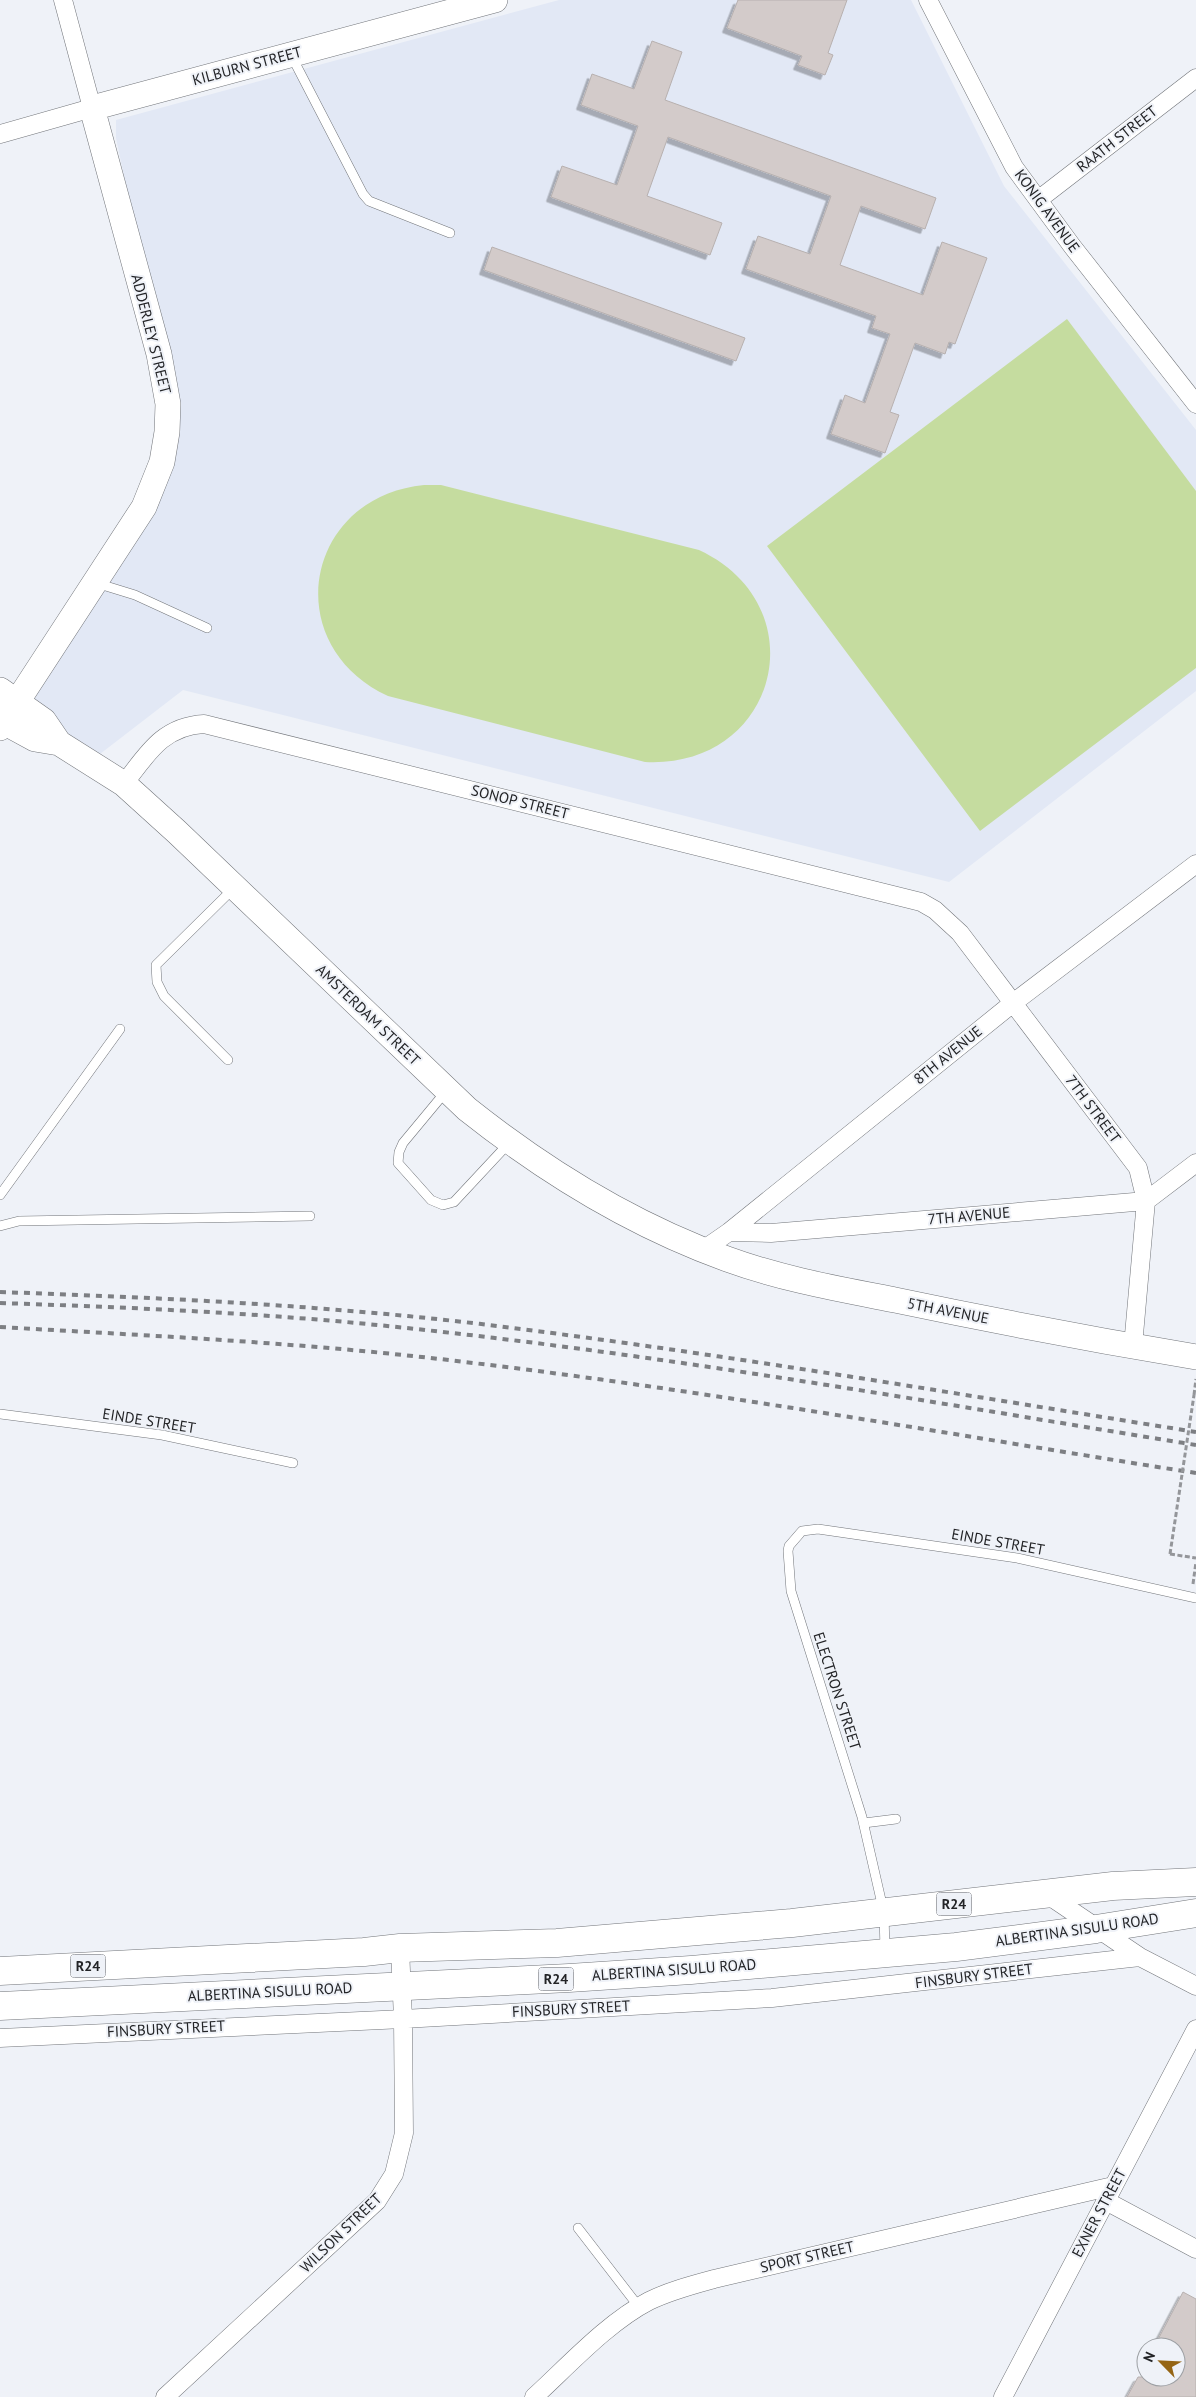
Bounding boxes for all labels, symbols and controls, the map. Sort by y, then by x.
street label: KILBURN STREET [190,42,304,89]
street label: RAATH STREET [1073,101,1161,176]
street label: KONIG AVENUE [1011,165,1084,256]
street label: ADDERLEY STREET [127,272,176,396]
street label: SONOP STREET [469,780,572,823]
street label: AMSTERDAM STREET [312,960,425,1070]
street label: 8TH AVENUE [910,1021,986,1088]
street label: 7TH STREET [1062,1071,1126,1147]
street label: 7TH AVENUE [927,1202,1011,1229]
street label: 5TH AVENUE [906,1293,990,1328]
street label: EINDE STREET [101,1404,198,1437]
street label: EINDE STREET [950,1524,1047,1559]
street label: ELECTRON STREET [810,1630,866,1753]
road number: R24 [936,1892,972,1916]
street label: ALBERTINA SISULU ROAD [994,1909,1160,1950]
road number: R24 [70,1954,106,1978]
street label: ALBERTINA SISULU ROAD [591,1954,757,1985]
street label: FINSBURY STREET [914,1959,1035,1992]
road number: R24 [538,1968,574,1990]
street label: ALBERTINA SISULU ROAD [187,1978,353,2005]
street label: FINSBURY STREET [511,1996,631,2021]
street label: FINSBURY STREET [106,2016,226,2041]
street label: EXNER STREET [1067,2164,1130,2260]
street label: WILSON STREET [296,2188,386,2276]
street label: SPORT STREET [758,2236,856,2277]
north arrow [1136,2337,1186,2387]
text: N [1139,2349,1159,2365]

